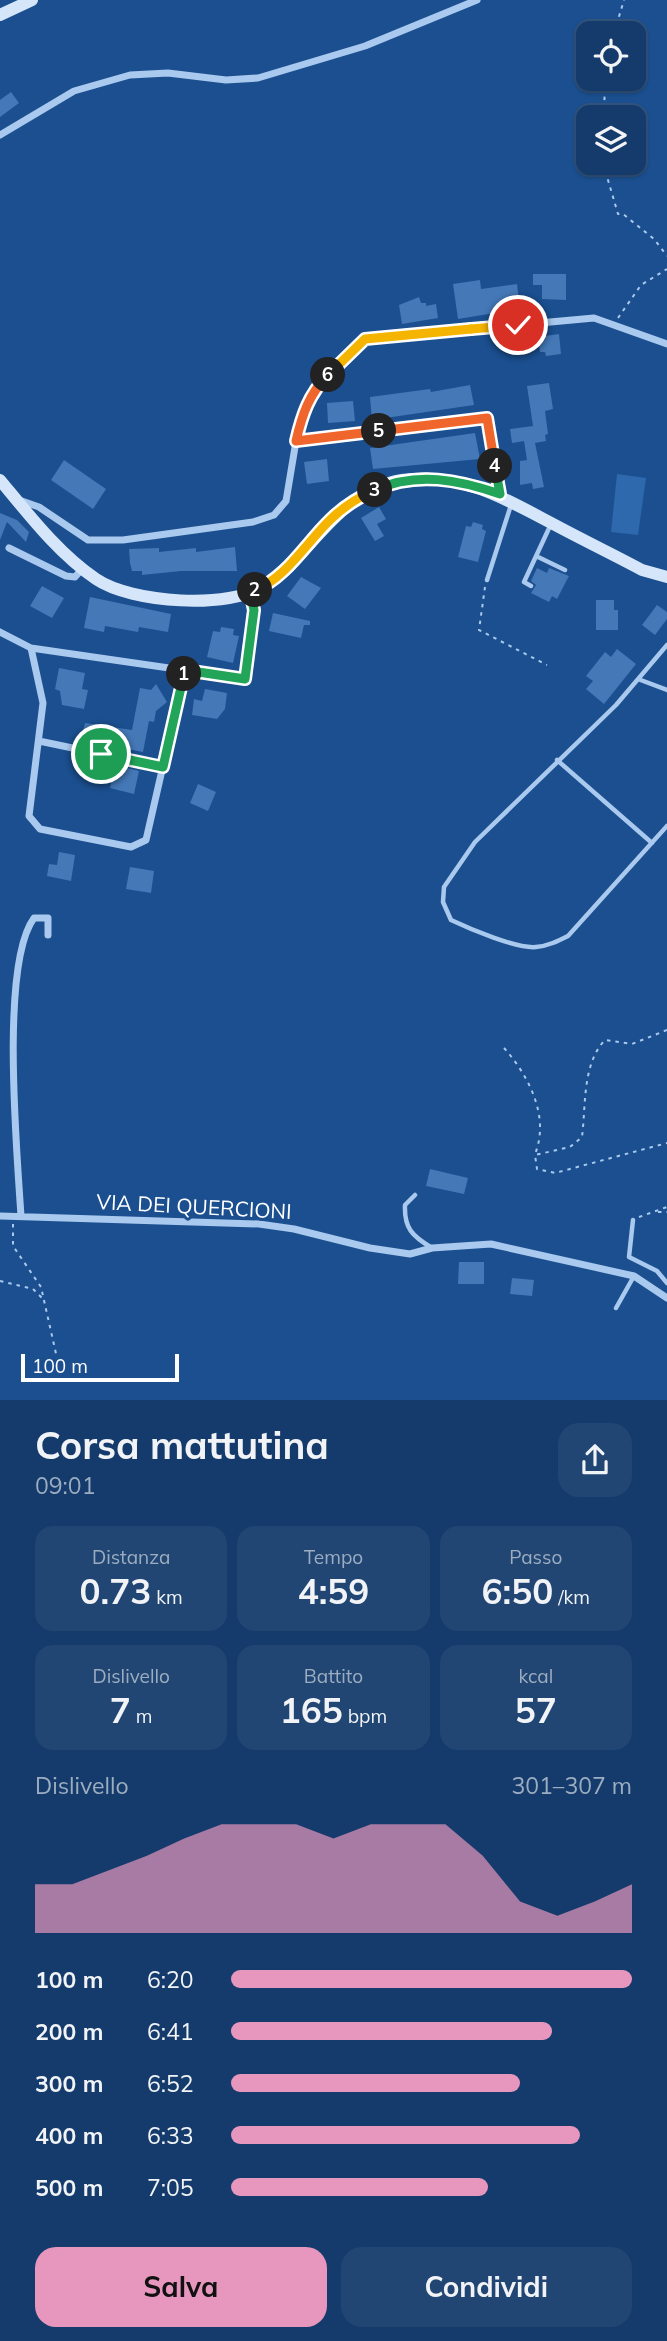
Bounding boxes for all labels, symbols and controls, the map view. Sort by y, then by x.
map controls [576,21,646,175]
button: locate [576,21,646,91]
button: layers [576,105,646,175]
pin [488,295,548,355]
icon: check [499,306,537,344]
pin: 6 [310,358,346,392]
text: 6 [322,362,333,386]
pin: 5 [362,414,396,448]
text: 5 [373,418,384,442]
pin: 4 [477,448,512,484]
text: 4 [489,453,500,477]
pin: 3 [358,472,392,508]
text: 3 [369,477,380,501]
pin: 2 [238,572,272,608]
text: 2 [249,577,260,601]
pin: 1 [166,656,202,692]
text: 1 [178,661,189,685]
pin [71,724,131,784]
icon: arrive [82,735,120,773]
street label: VIA DEI QUERCIONI [96,1188,292,1224]
scale bar [21,1350,178,1382]
text: 100 m [32,1354,88,1378]
text: Corsa mattutina [35,1421,329,1469]
button: share [558,1423,632,1497]
text: 09:01 [35,1471,95,1500]
text: Distanza [92,1545,170,1569]
text: Tempo [304,1545,363,1569]
text: Passo [509,1545,562,1569]
text: 0.73 [80,1569,151,1613]
text: 4:59 [298,1569,369,1613]
text: 6:50 [482,1569,553,1613]
text: km [151,1585,183,1609]
text: /km [553,1585,590,1609]
text: Dislivello [92,1664,170,1688]
text: Battito [304,1664,363,1688]
text: kcal [518,1664,553,1688]
text: 7 [110,1688,131,1732]
text: 165 [280,1688,343,1732]
text: 57 [515,1688,557,1732]
text: m [131,1704,153,1728]
text: bpm [343,1704,387,1728]
text: Dislivello [35,1771,129,1800]
text: 301–307 m [511,1771,632,1800]
text: 100 m [35,1965,103,1994]
text: 6:20 [147,1965,194,1994]
text: 200 m [35,2017,103,2046]
text: 6:41 [147,2017,194,2046]
text: 300 m [35,2069,103,2098]
text: 6:52 [147,2069,194,2098]
text: 400 m [35,2121,103,2150]
text: 6:33 [147,2121,194,2150]
text: 500 m [35,2173,103,2202]
text: 7:05 [147,2173,194,2202]
button: Salva [35,2247,327,2327]
button: Condividi [341,2247,632,2327]

